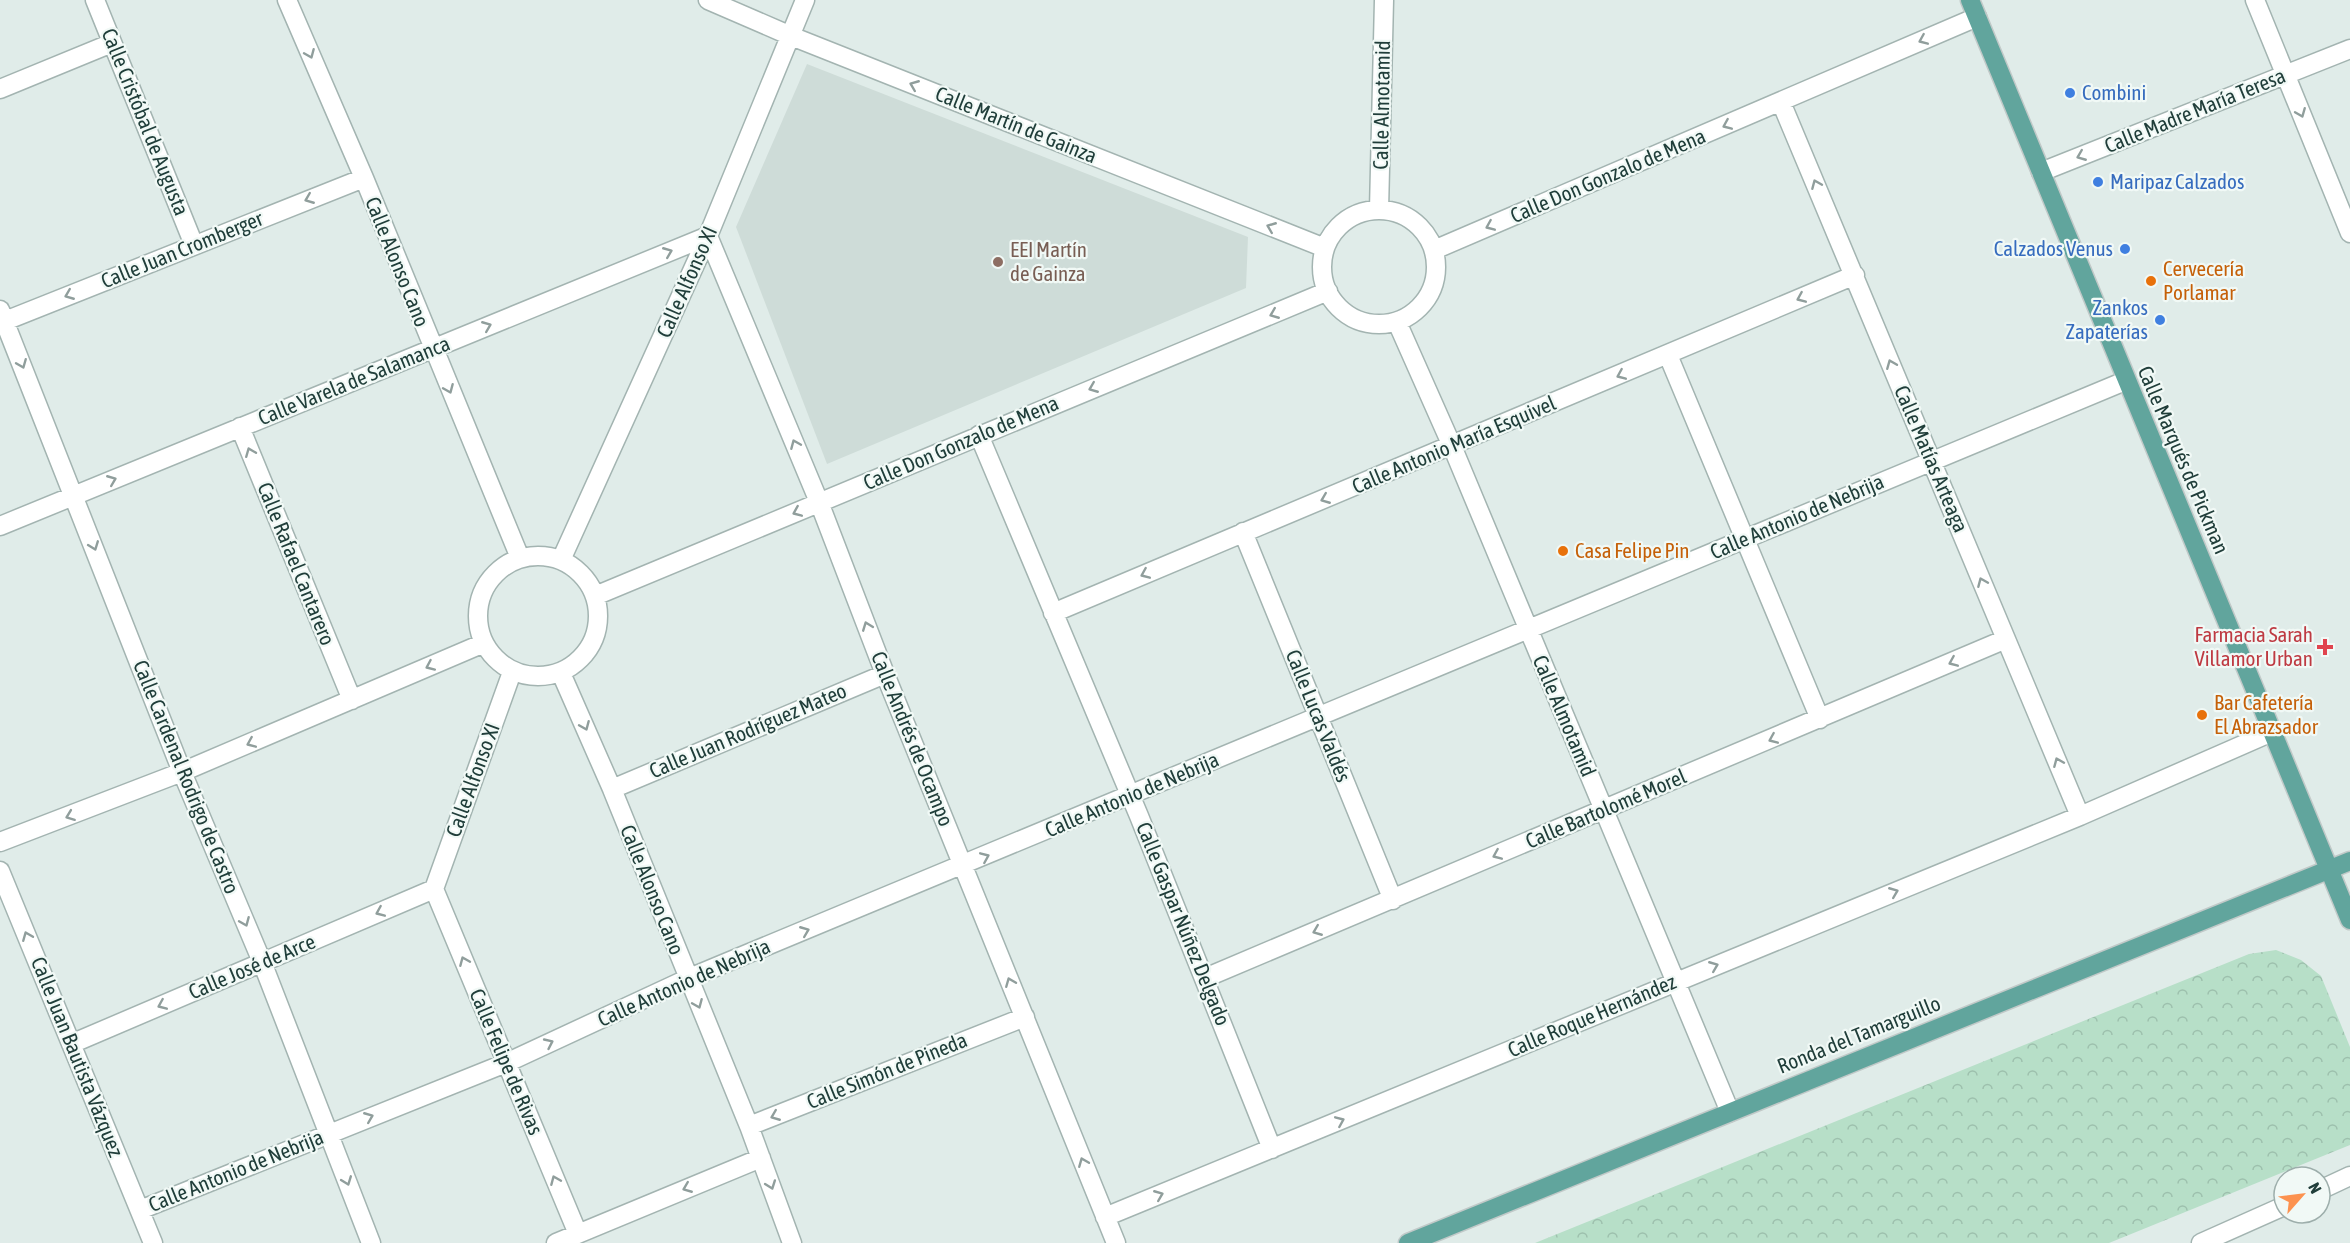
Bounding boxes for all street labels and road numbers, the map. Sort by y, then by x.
street label: Calle Cristóbal de Augusta [97,25,194,219]
street label: Calle Almotamid [1368,40,1394,170]
street label: Calle Madre María Teresa [2101,63,2289,157]
street label: Calle Martín de Gainza [932,81,1101,167]
street label: Calle Don Gonzalo de Mena [1506,123,1709,227]
street label: Calle Alonso Cano [361,193,435,330]
street label: Calle Juan Cromberger [97,205,267,292]
street label: Calle Alfonso XI [651,222,721,341]
street label: Calle Varela de Salamanca [254,331,453,430]
street label: Calle Marqués de Pickman [2133,362,2234,557]
street label: Calle Matías Arteaga [1890,382,1974,536]
street label: Calle Don Gonzalo de Mena [859,390,1062,494]
street label: Calle Antonio María Esquivel [1348,390,1559,498]
street label: Calle Antonio de Nebrija [1706,469,1887,564]
street label: Calle Rafael Cantarero [253,479,341,648]
street label: Calle Lucas Valdés [1282,646,1356,785]
street label: Calle Andrés de Ocampo [867,648,959,829]
street label: Calle Almotamid [1529,651,1601,780]
street label: Calle Cardenal Rodrigo de Castro [129,656,245,897]
street label: Calle Juan Rodríguez Mateo [645,678,850,782]
street label: Calle Alfonso XI [440,720,504,840]
street label: Calle Antonio de Nebrija [1041,747,1222,842]
street label: Calle Bartolomé Morel [1522,763,1690,853]
street label: Calle Gaspar Núñez Delgado [1132,818,1236,1029]
street label: Calle Alonso Cano [616,821,690,958]
street label: Calle José de Arce [185,929,318,1004]
street label: Calle Antonio de Nebrija [594,933,774,1031]
street label: Calle Juan Bautista Vázquez [27,953,129,1160]
street label: Calle Roque Hernández [1504,969,1680,1061]
street label: Calle Felipe de Rivas [465,985,548,1138]
street label: Ronda del Tamarguillo [1774,990,1944,1078]
street label: Calle Simón de Pineda [803,1027,970,1113]
street label: Calle Antonio de Nebrija [145,1124,327,1216]

